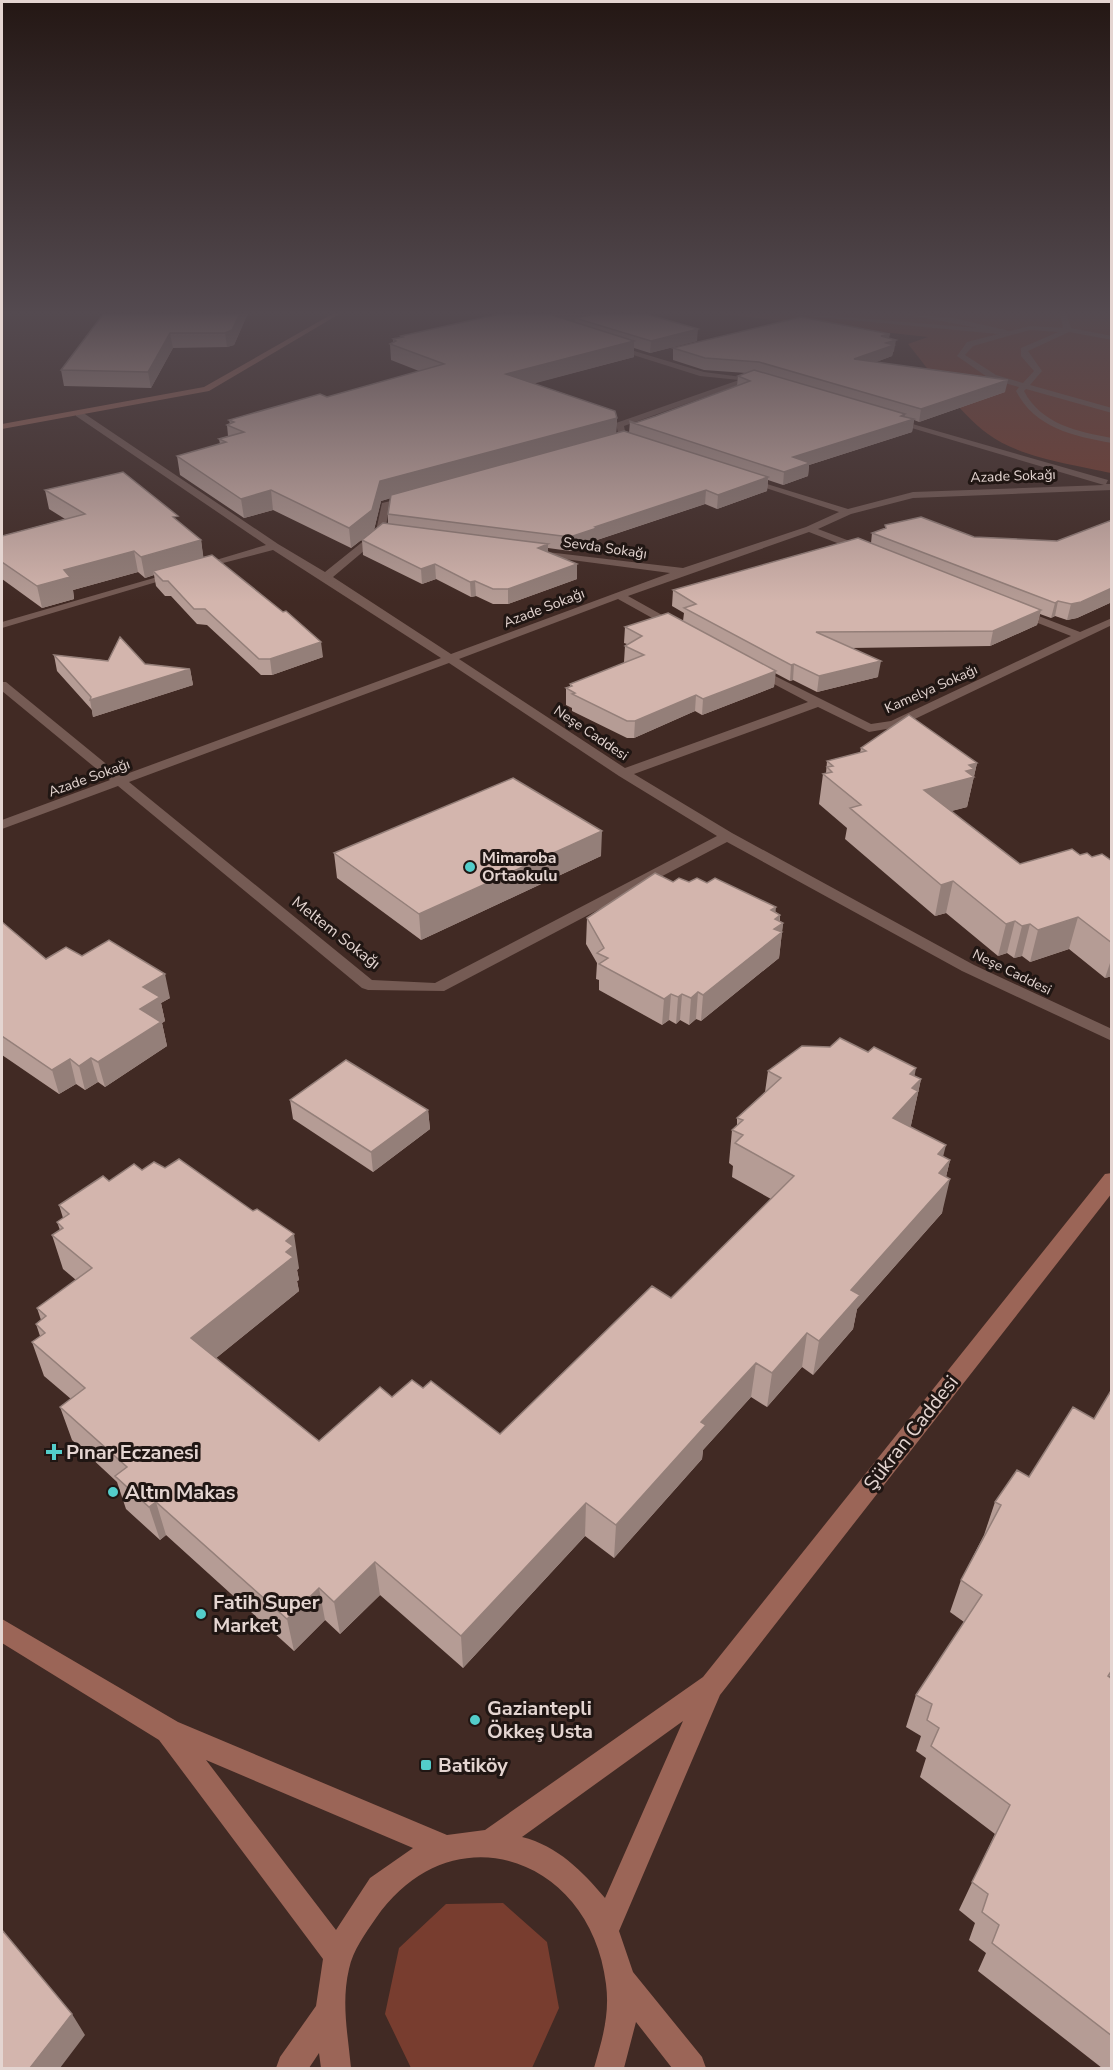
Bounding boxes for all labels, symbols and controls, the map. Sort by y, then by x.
street label: Azade Sokağı [970,465,1056,487]
street label: Sevda Sokağı [562,533,648,563]
street label: Azade Sokağı [501,584,587,632]
street label: Kamelya Sokağı [882,660,980,718]
street label: Neşe Caddesi [550,701,632,765]
street label: Azade Sokağı [46,754,132,802]
place label: Mimaroba Ortaokulu [482,847,558,887]
marker: Mimaroba Ortaokulu [463,860,477,874]
street label: Meltem Sokağı [287,891,385,975]
street label: Neşe Caddesi [969,945,1055,999]
street label: Şükran Caddesi [857,1370,965,1496]
place label: Pınar Eczanesi [66,1439,199,1466]
marker: Pınar Eczanesi [47,1445,61,1459]
place label: Altın Makas [125,1479,236,1506]
marker: Altın Makas [106,1485,120,1499]
place label: Fatih Super Market [213,1589,320,1639]
marker: Fatih Super Market [194,1607,208,1621]
place label: Gaziantepli Ökkeş Usta [487,1695,593,1745]
marker: Gaziantepli Ökkeş Usta [468,1713,482,1727]
place label: Batiköy [438,1752,508,1779]
marker: Batiköy [419,1758,433,1772]

